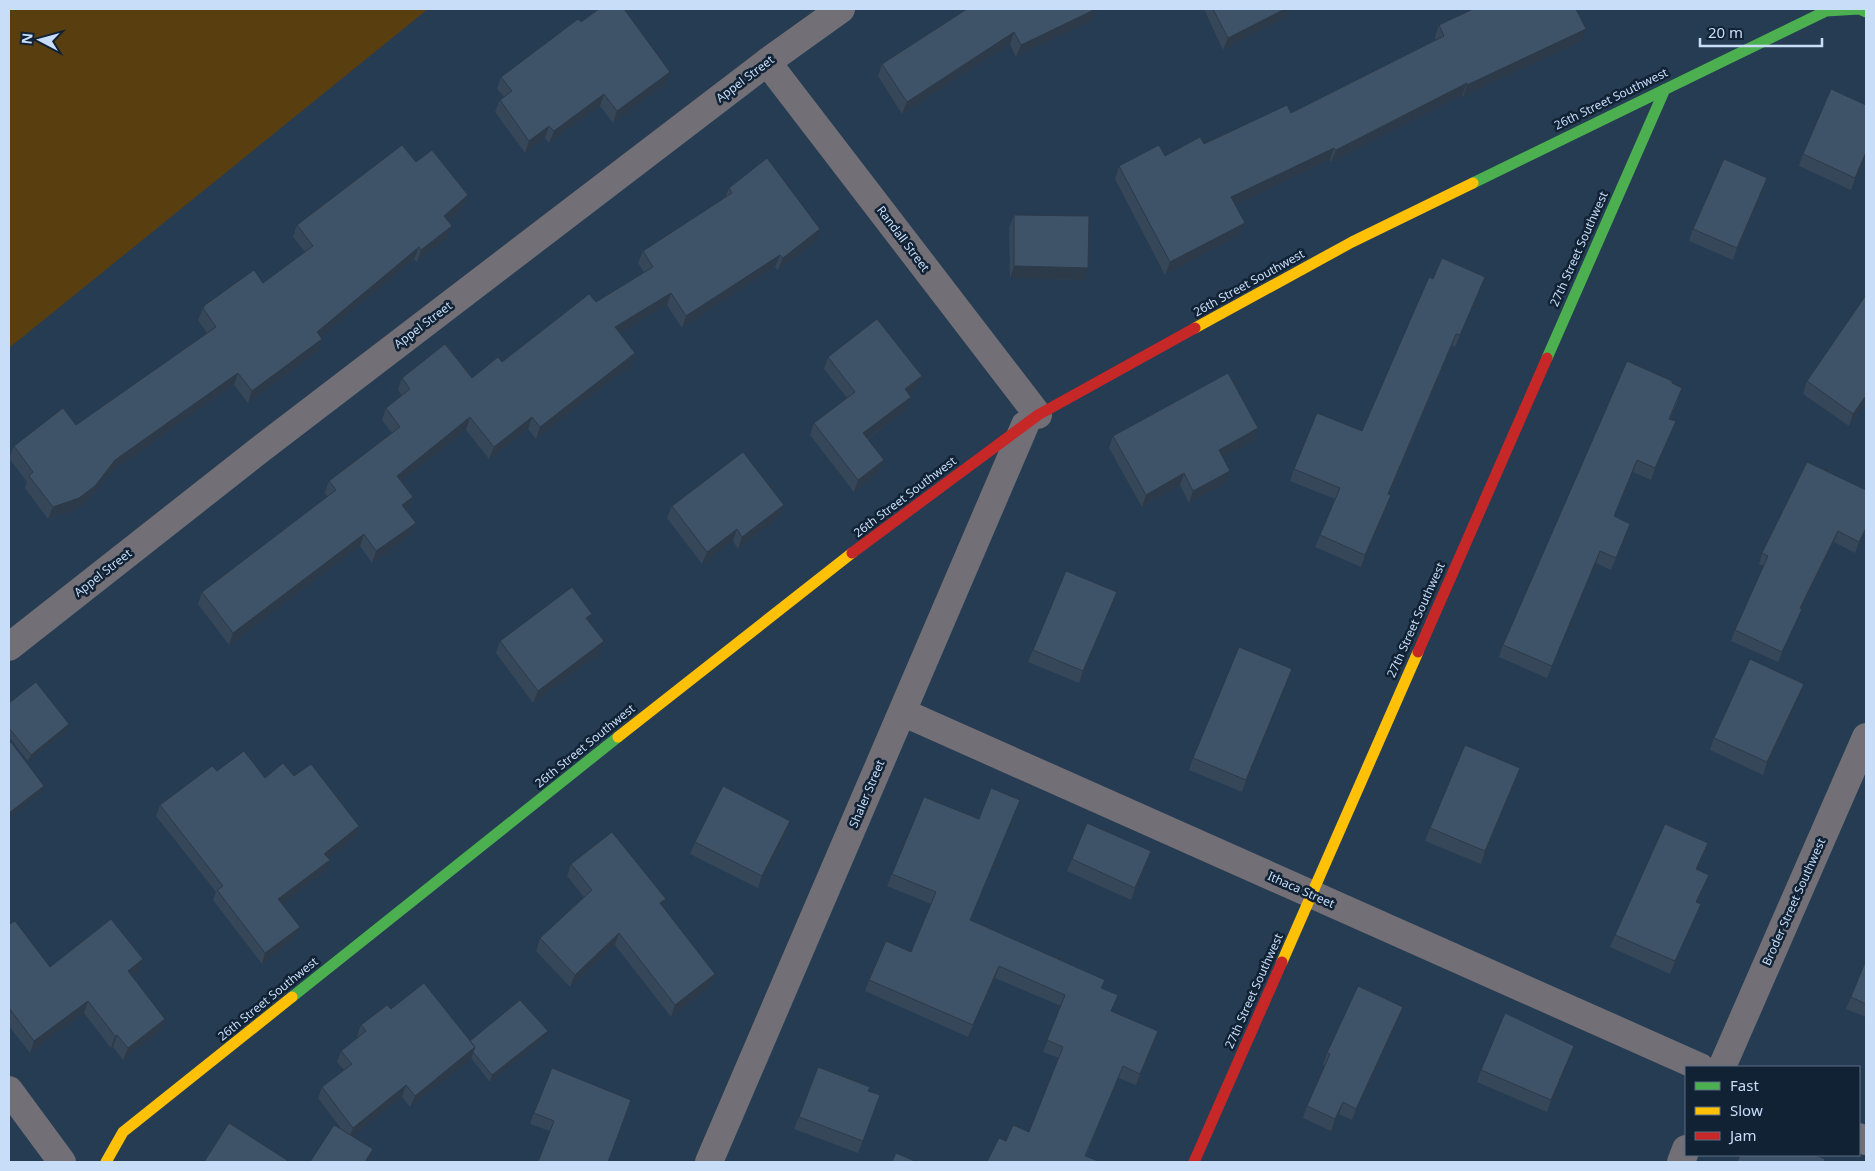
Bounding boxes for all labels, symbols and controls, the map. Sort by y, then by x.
north arrow [15,15,65,65]
scale bar [1700,15,1822,47]
text: 20 m [1708,22,1743,42]
text: N [17,32,37,45]
street label: Appel Street [712,51,778,106]
street label: 26th Street Southwest [1551,63,1671,133]
street label: 27th Street Southwest [1545,188,1612,309]
street label: Randall Street [873,202,934,276]
street label: 26th Street Southwest [1190,245,1308,320]
street label: Appel Street [390,297,456,352]
street label: 26th Street Southwest [850,452,960,541]
street label: Appel Street [70,544,136,601]
street label: 27th Street Southwest [1382,559,1449,680]
street label: 26th Street Southwest [531,699,639,791]
street label: Shaler Street [845,757,889,830]
street label: Broder Street Southwest [1758,835,1830,968]
street label: Ithaca Street [1265,867,1338,912]
street label: 27th Street Southwest [1220,930,1287,1051]
street label: 26th Street Southwest [214,952,322,1044]
legend [1685,1066,1860,1156]
text: Fast [1730,1075,1759,1095]
text: Slow [1730,1100,1763,1120]
text: Jam [1728,1125,1757,1145]

